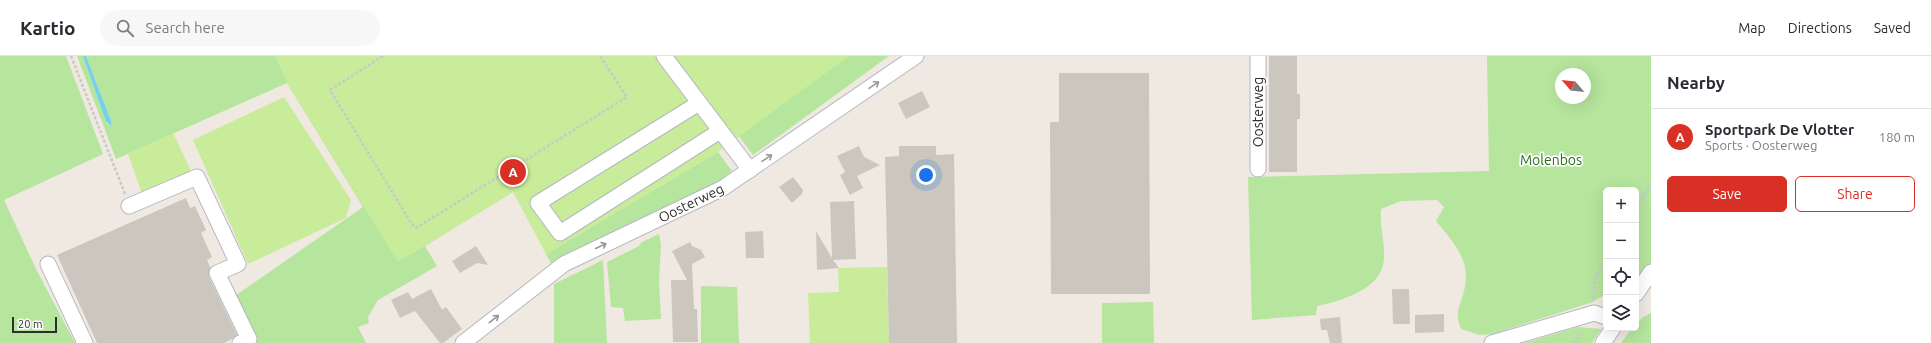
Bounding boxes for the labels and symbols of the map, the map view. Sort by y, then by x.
north arrow [1555,68,1591,104]
street label: Oosterweg [1250,77,1266,147]
one-way arrow [868,81,879,89]
park label: Molenbos [1520,152,1582,168]
one-way arrow [761,154,772,162]
pin: A [500,157,526,187]
your location [916,165,936,185]
street label: Oosterweg [656,180,726,226]
one-way arrow [595,242,607,249]
scale bar [12,315,57,334]
one-way arrow [488,315,499,323]

